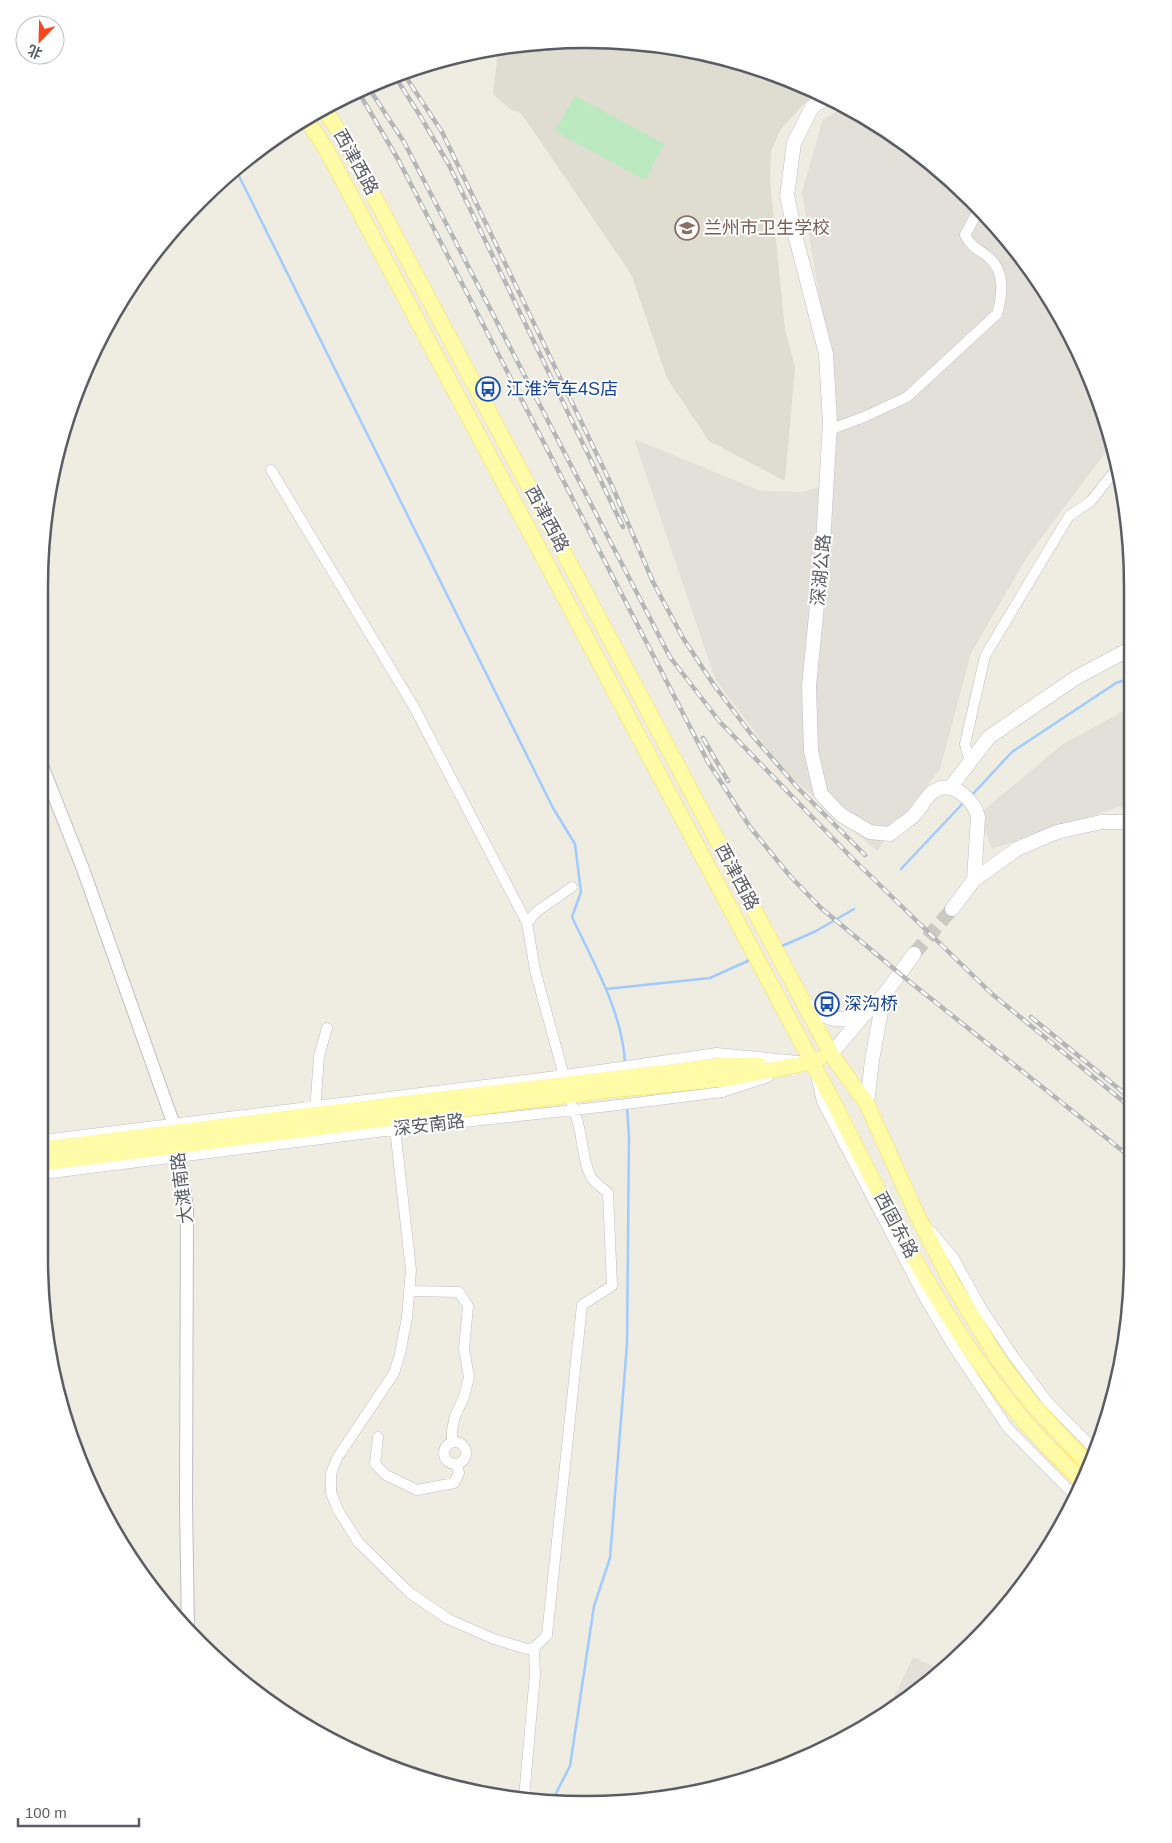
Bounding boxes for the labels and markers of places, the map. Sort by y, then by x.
school or university icon: 兰州市卫生学校 [674,215,700,241]
place label: 兰州市卫生学校 [704,218,830,238]
bus stop icon: 江淮汽车4S店 [475,376,501,402]
place label: 江淮汽车4S店 [506,379,618,399]
bus stop icon: 深沟桥 [814,991,840,1017]
place label: 深沟桥 [844,994,898,1014]

